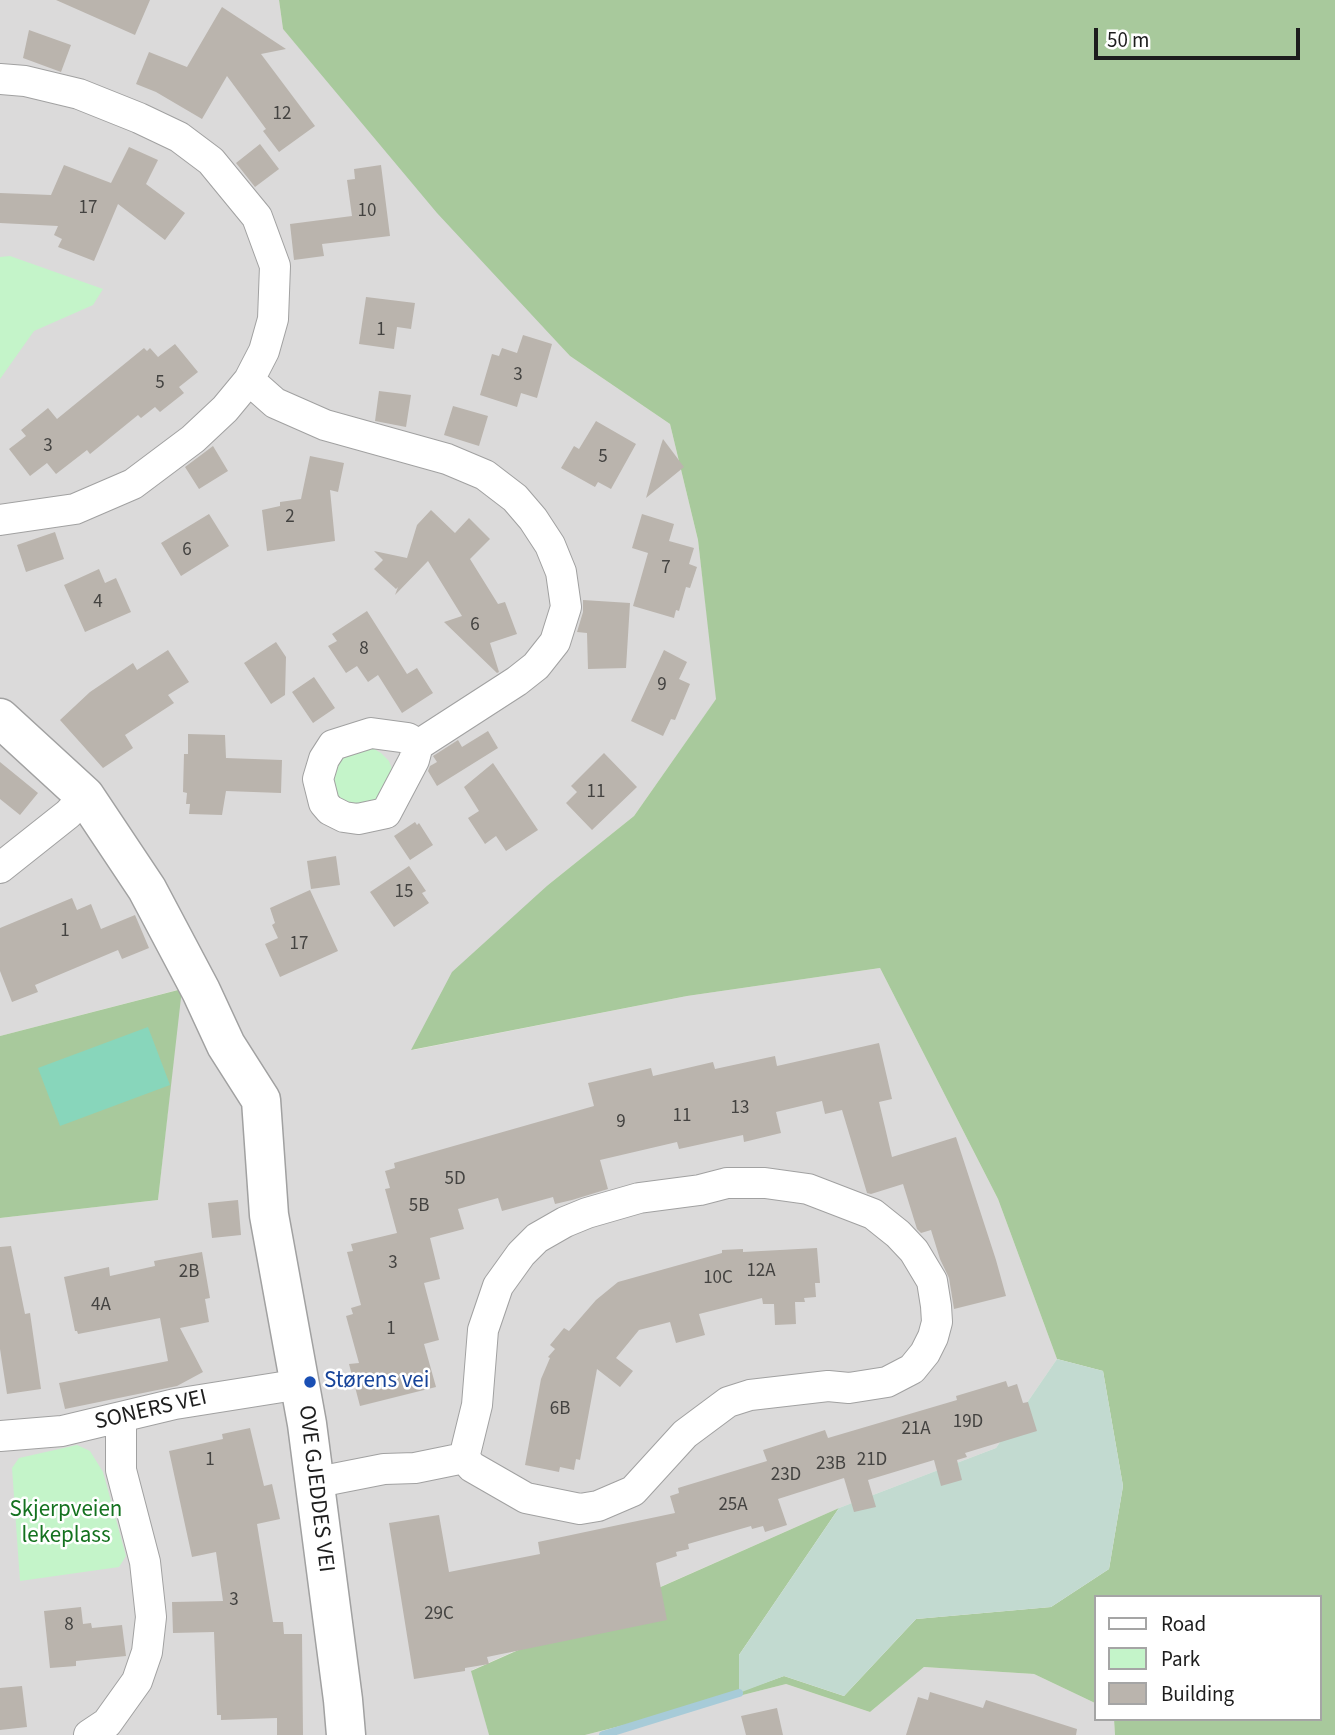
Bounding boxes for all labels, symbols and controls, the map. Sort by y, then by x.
scale bar [1097,14,1304,58]
text: 50 m [1107,25,1149,55]
house number: 12 [273,104,291,126]
house number: 17 [79,198,97,220]
house number: 10 [358,201,376,223]
house number: 1 [376,320,386,342]
house number: 3 [513,365,523,387]
house number: 5 [155,373,165,395]
house number: 3 [43,436,53,458]
house number: 5 [598,447,608,469]
house number: 2 [285,507,295,529]
house number: 6 [182,540,192,562]
house number: 7 [661,558,671,580]
house number: 4 [93,592,103,614]
house number: 6 [470,615,480,637]
house number: 8 [359,639,369,661]
house number: 9 [657,675,667,697]
house number: 11 [587,782,605,804]
house number: 15 [395,882,413,904]
house number: 1 [60,921,70,943]
house number: 17 [290,934,308,956]
house number: 13 [731,1098,749,1120]
house number: 11 [673,1106,691,1128]
house number: 9 [616,1112,626,1134]
house number: 5D [444,1169,466,1191]
house number: 5B [409,1196,429,1218]
house number: 3 [388,1253,398,1275]
house number: 12A [746,1261,776,1283]
house number: 2B [179,1262,199,1284]
house number: 10C [703,1268,733,1290]
house number: 4A [91,1295,111,1317]
house number: 1 [386,1319,396,1341]
place label: Størens vei [324,1368,429,1396]
marker: Størens vei [302,1374,318,1390]
street label: SONERS VEI [92,1385,210,1437]
house number: 6B [550,1399,570,1421]
street label: OVE GJEDDES VEI [291,1404,339,1574]
house number: 19D [953,1412,983,1434]
house number: 21A [901,1419,931,1441]
house number: 1 [205,1450,215,1472]
house number: 21D [857,1450,887,1472]
house number: 23B [816,1454,846,1476]
house number: 23D [771,1465,801,1487]
house number: 25A [718,1495,748,1517]
park label: Skjerpveien lekeplass [10,1497,122,1551]
house number: 3 [229,1590,239,1612]
legend [1094,1595,1321,1721]
house number: 29C [424,1604,454,1626]
text: Road [1161,1609,1206,1639]
house number: 8 [64,1615,74,1637]
text: Park [1161,1644,1200,1674]
text: Building [1161,1679,1234,1709]

